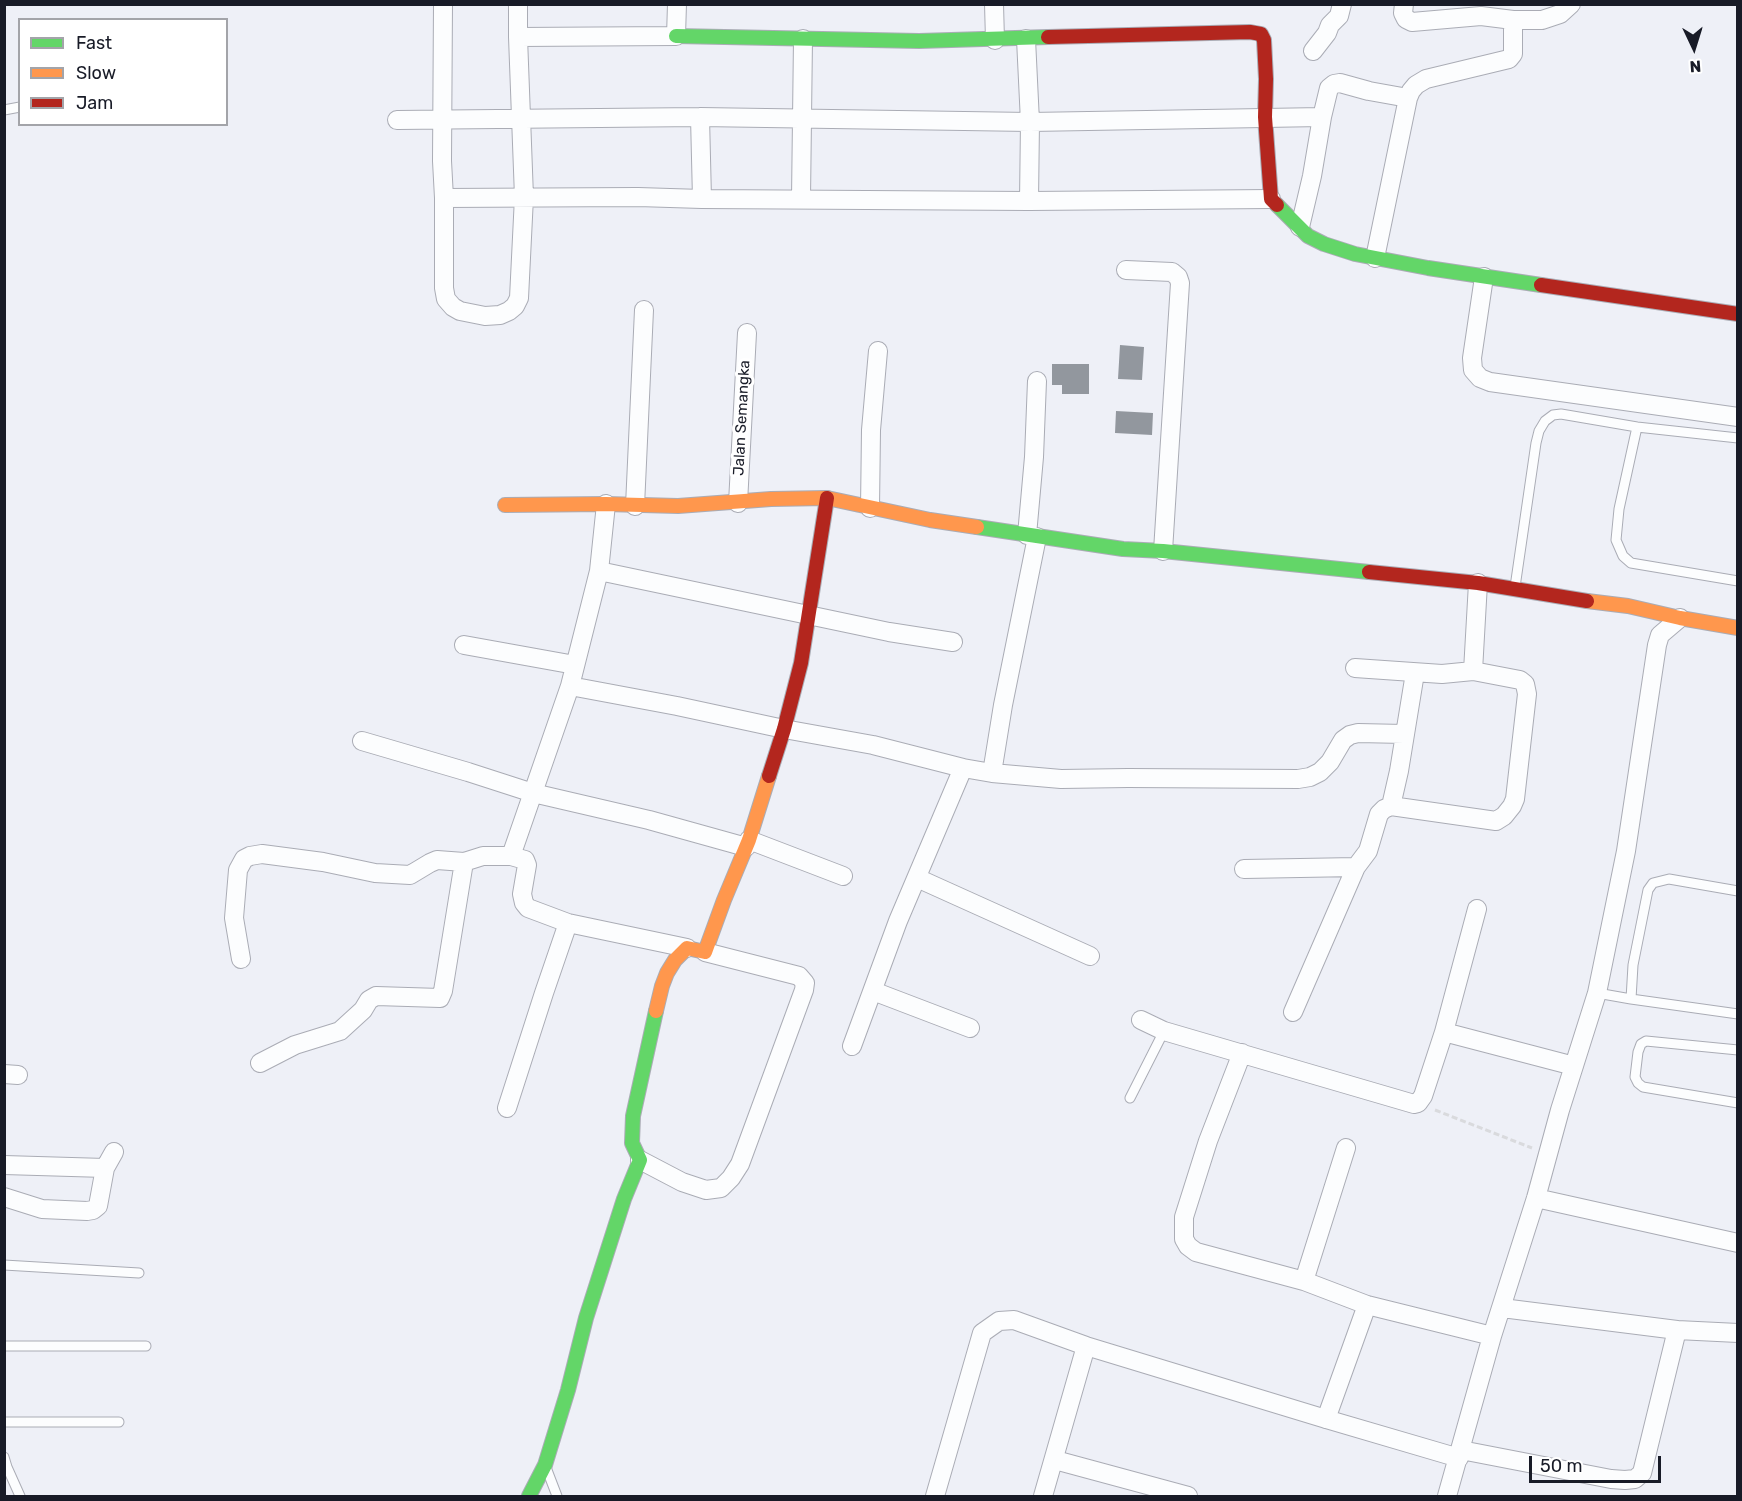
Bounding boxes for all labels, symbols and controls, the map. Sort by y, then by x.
legend [18,18,228,126]
north arrow [1664,18,1724,78]
text: Fast [76,32,112,54]
text: N [1689,57,1702,76]
text: Slow [76,62,116,84]
text: Jam [76,92,113,114]
street label: Jalan Semangka [730,360,754,476]
scale bar [1532,1444,1664,1482]
text: 50 m [1540,1455,1583,1477]

